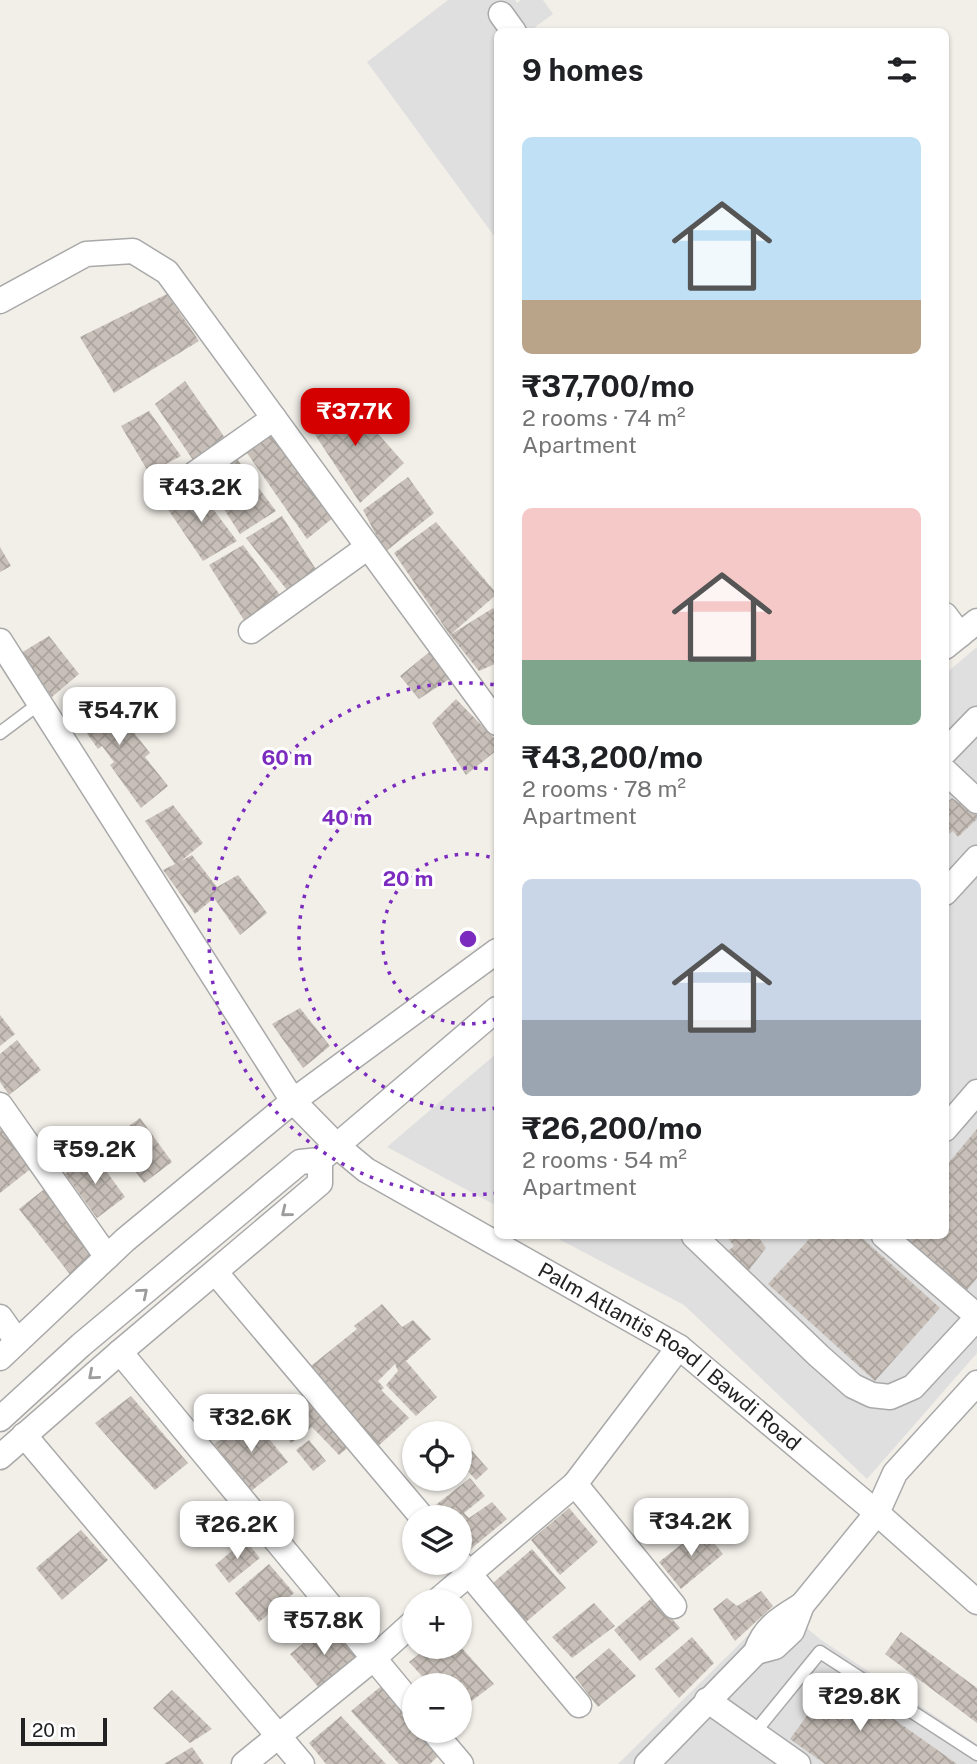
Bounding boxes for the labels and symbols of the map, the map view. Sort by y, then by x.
pin: ₹37.7K [298,388,412,448]
pin: ₹43.2K [144,464,258,524]
pin: ₹54.7K [62,688,176,747]
text: 60 m [262,745,312,770]
text: 40 m [322,805,372,830]
text: 20 m [383,866,433,891]
centre of rings [456,927,480,951]
pin: ₹59.2K [38,1126,152,1186]
one-way arrow [281,1204,294,1217]
street label: Palm Atlantis Road | Bawdi Road [534,1257,806,1456]
one-way arrow [135,1289,148,1301]
one-way arrow [89,1367,102,1379]
pin: ₹32.6K [194,1394,308,1454]
pin: ₹34.2K [634,1498,748,1558]
pin: ₹26.2K [180,1502,294,1561]
pin: ₹57.8K [267,1598,381,1657]
pin: ₹29.8K [803,1674,917,1733]
scale bar [21,1715,107,1747]

